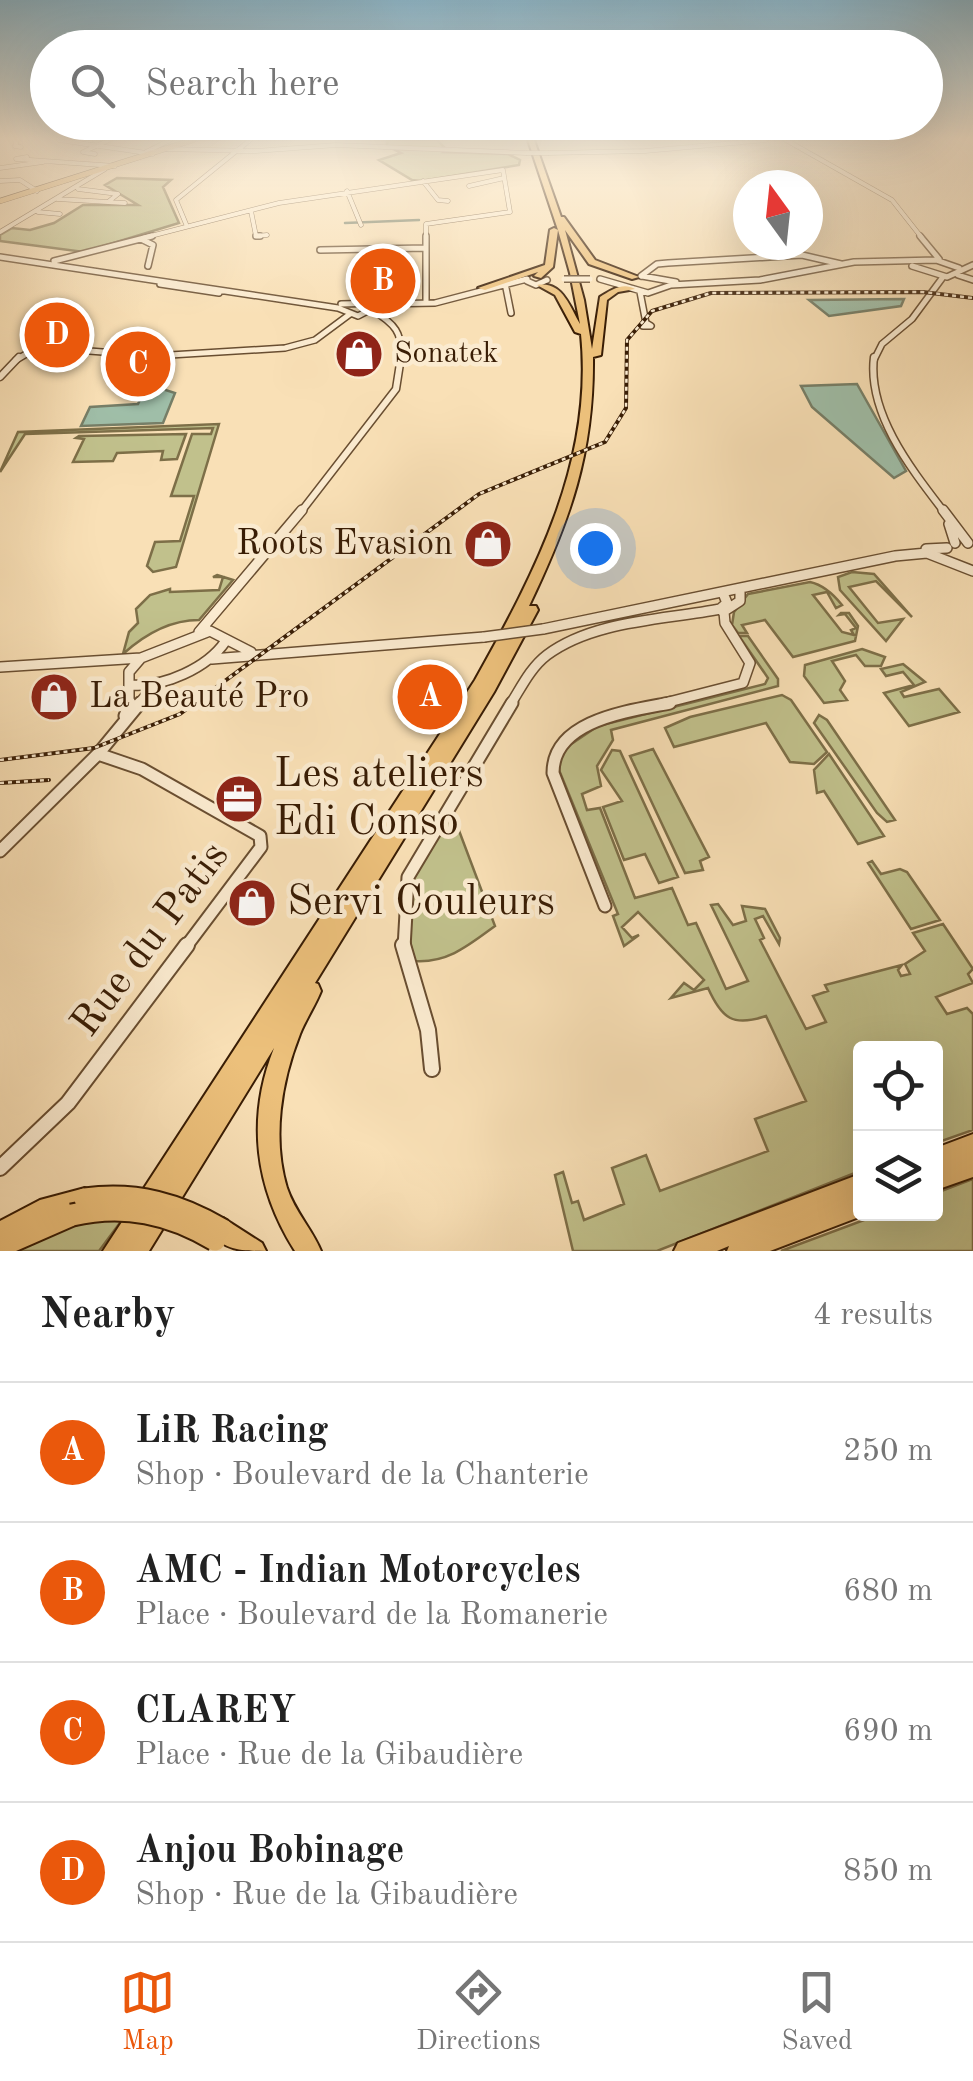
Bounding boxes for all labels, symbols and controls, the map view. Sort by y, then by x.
search box [30,30,943,140]
icon: search [65,58,120,113]
text: Search here [145,66,340,104]
north arrow [733,170,823,260]
pin: B [350,244,416,318]
pin: D [24,298,90,372]
pin: C [106,326,170,402]
shop icon: Sonatek [333,328,385,380]
place label: Sonatek [394,339,498,369]
shop icon: Roots Evasion [462,518,514,570]
your location [570,523,621,574]
place label: Roots Evasion [236,527,453,562]
pin: A [398,660,462,734]
shop icon: La Beauté Pro [28,671,80,723]
place label: La Beauté Pro [89,680,309,715]
place label: Les ateliers Edi Conso [274,754,484,844]
office icon: Les ateliers Edi Conso [213,773,265,825]
street label: Rue du Patis [65,835,237,1045]
shop icon: Servi Couleurs [226,877,278,929]
place label: Servi Couleurs [287,882,555,924]
map controls [853,1041,943,1221]
button: locate [853,1041,943,1131]
button: layers [853,1131,943,1221]
text: Nearby [40,1295,176,1337]
text: 4 results [813,1300,933,1332]
text: LiR Racing [135,1413,328,1451]
text: A [60,1436,85,1468]
text: 250 m [843,1436,933,1468]
text: Shop · Boulevard de la Chanterie [135,1460,589,1492]
text: AMC - Indian Motorcycles [135,1553,581,1591]
text: B [61,1576,84,1608]
text: 680 m [843,1576,933,1608]
text: Place · Boulevard de la Romanerie [135,1600,608,1632]
text: CLAREY [135,1693,296,1731]
text: C [62,1716,83,1748]
text: 690 m [843,1716,933,1748]
text: Place · Rue de la Gibaudière [135,1740,523,1772]
text: Anjou Bobinage [135,1833,405,1871]
text: D [60,1856,85,1888]
text: 850 m [843,1856,933,1888]
text: Shop · Rue de la Gibaudière [135,1880,518,1912]
tab: Map [120,1965,175,2060]
tab: Directions [416,1965,541,2060]
tab: Saved [781,1965,853,2060]

